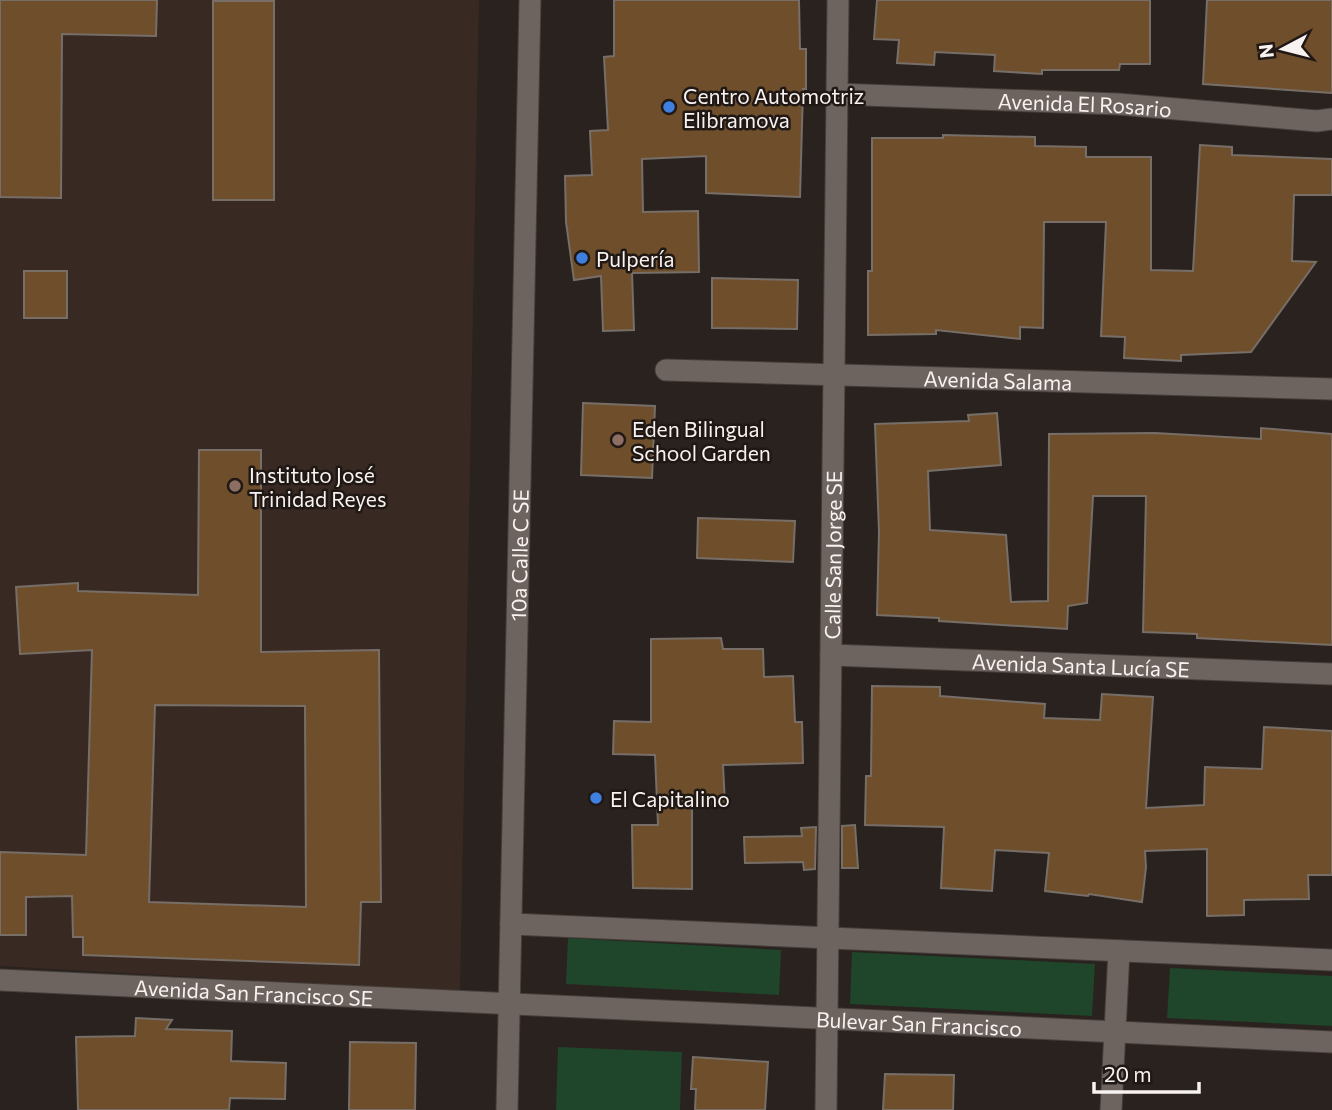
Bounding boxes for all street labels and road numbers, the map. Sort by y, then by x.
street label: Avenida El Rosario [997,87,1173,121]
street label: Avenida Salama [923,365,1073,394]
street label: Calle San Jorge SE [819,471,845,640]
street label: 10a Calle C SE [505,489,532,621]
street label: Avenida Santa Lucía SE [971,648,1190,681]
street label: Avenida San Francisco SE [134,974,374,1010]
street label: Bulevar San Francisco [815,1005,1023,1040]

